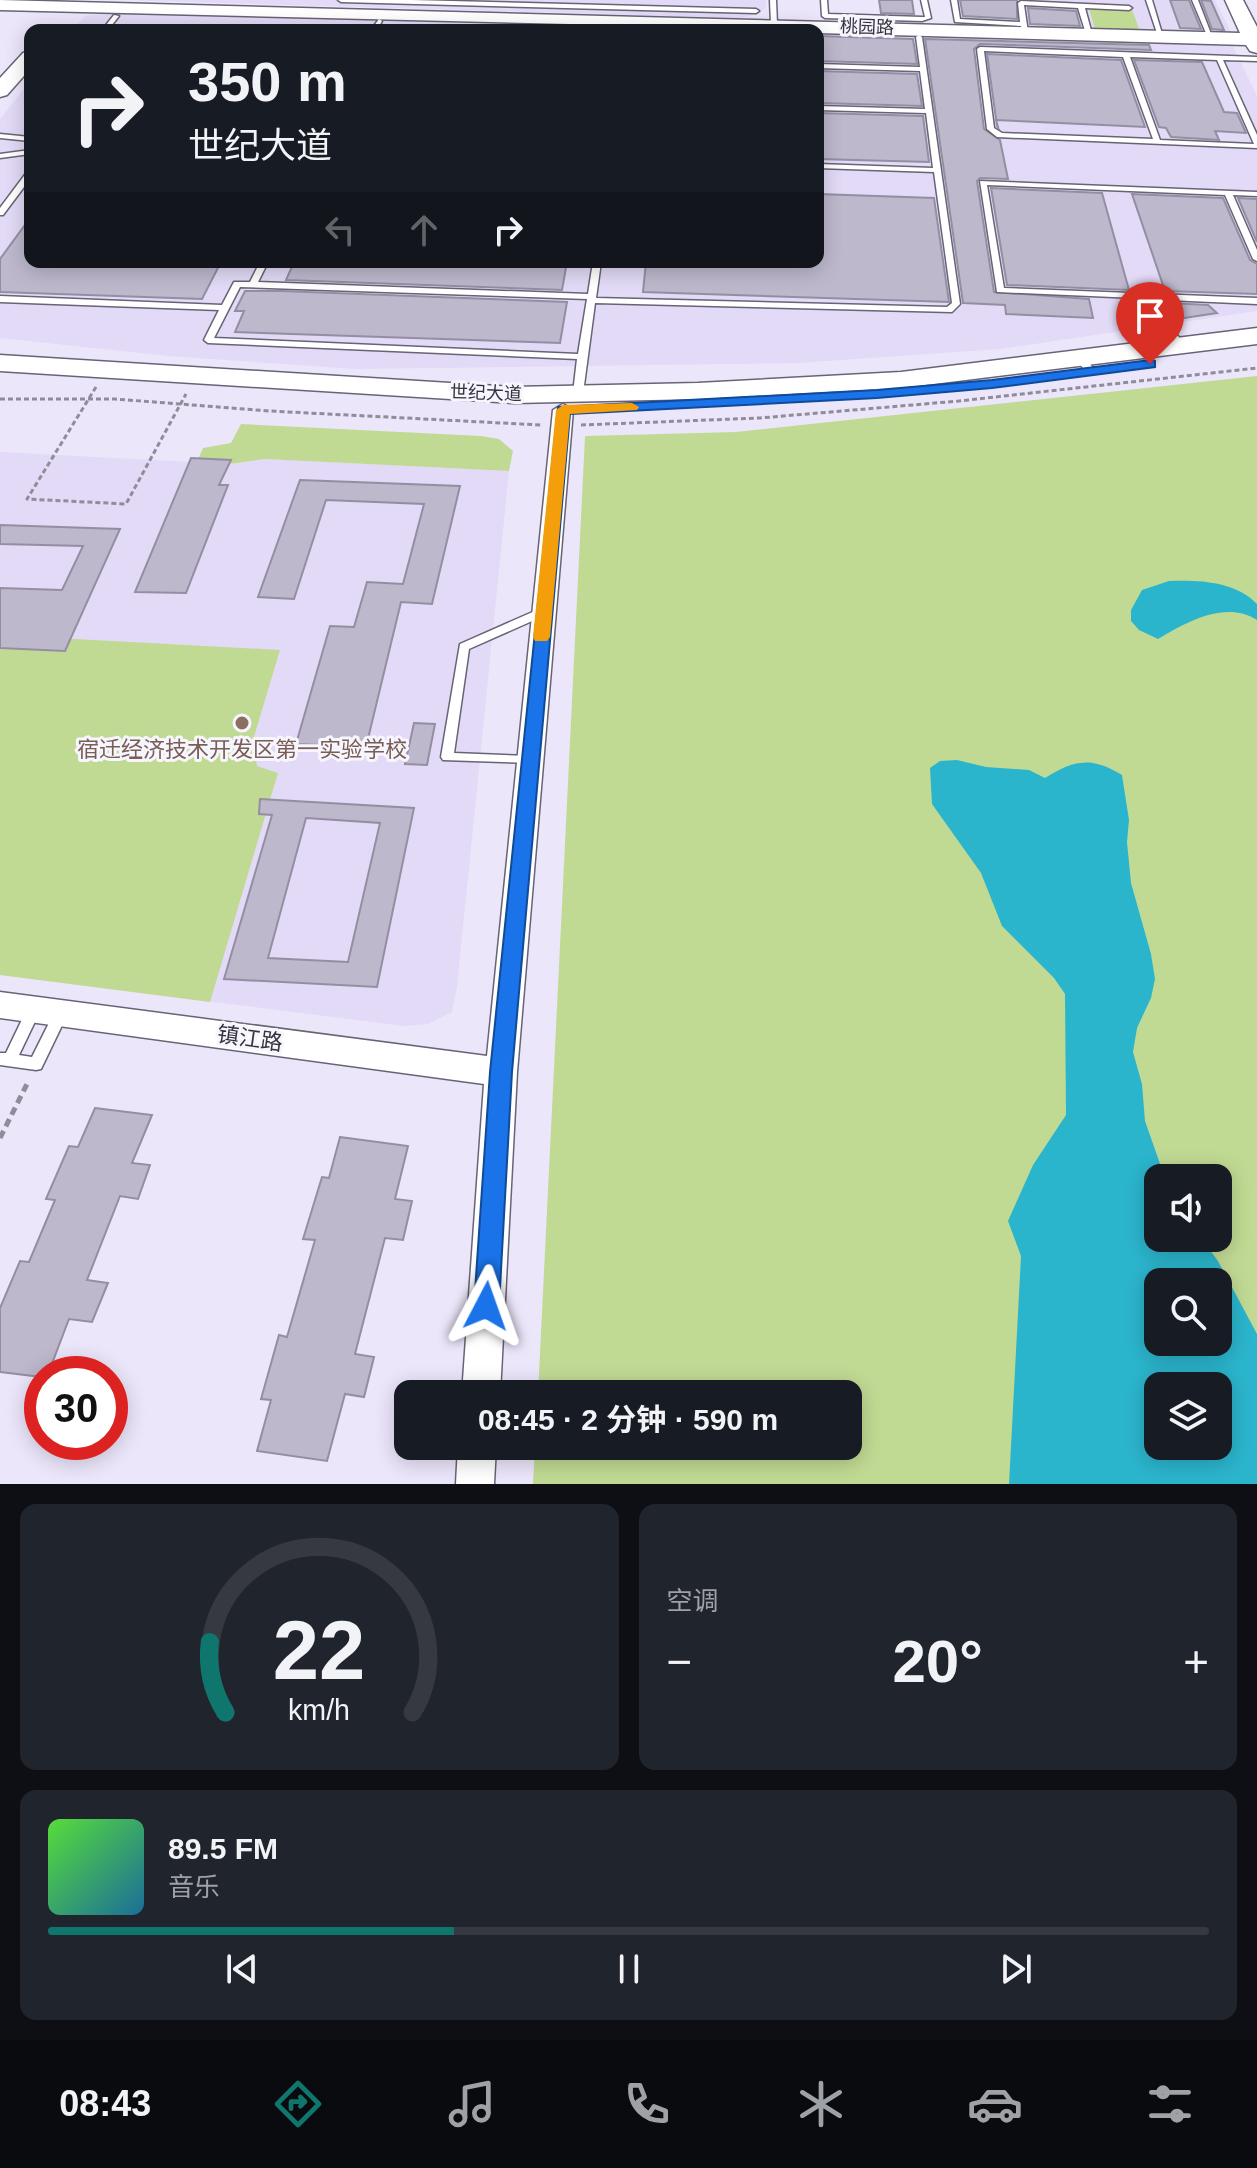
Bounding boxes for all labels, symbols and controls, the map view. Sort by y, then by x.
street label: 桃园路 [840,16,894,38]
text: 350 m [188,50,347,113]
icon: right [56,56,160,160]
text: 世纪大道 [188,125,332,166]
icon: left [318,208,362,252]
icon: ahead [402,208,446,252]
icon: right [486,208,530,252]
pin [1116,282,1184,364]
icon: arrive [1128,294,1172,338]
street label: 世纪大道 [450,382,522,404]
marker: 宿迁经济技术开发区第一实验学校 [233,714,251,732]
place label: 宿迁经济技术开发区第一实验学校 [77,737,407,762]
street label: 镇江路 [216,1022,284,1055]
map controls [1144,1164,1232,1460]
button: sound [1144,1164,1232,1252]
position arrow [444,1264,528,1348]
button: search [1144,1268,1232,1356]
speed limit sign: 30 [24,1356,128,1460]
button: layers [1144,1372,1232,1460]
text: 08:45 · 2 分钟 · 590 m [478,1403,778,1436]
text: 空调 [667,1586,719,1616]
text: 22 [273,1604,366,1697]
text: 20° [892,1628,983,1695]
text: − [667,1637,692,1686]
text: + [1183,1637,1209,1686]
text: km/h [288,1694,350,1726]
text: 89.5 FM [168,1832,278,1865]
text: 音乐 [168,1872,220,1902]
icon: previous [220,1947,264,1991]
icon: pause [607,1947,651,1991]
icon: next [994,1947,1038,1991]
icon: directions [270,2076,326,2132]
icon: music [444,2076,500,2132]
icon: phone [619,2076,675,2132]
icon: climate [793,2076,849,2132]
icon: car [967,2076,1023,2132]
icon: filters [1142,2076,1198,2132]
text: 08:43 [59,2083,151,2124]

